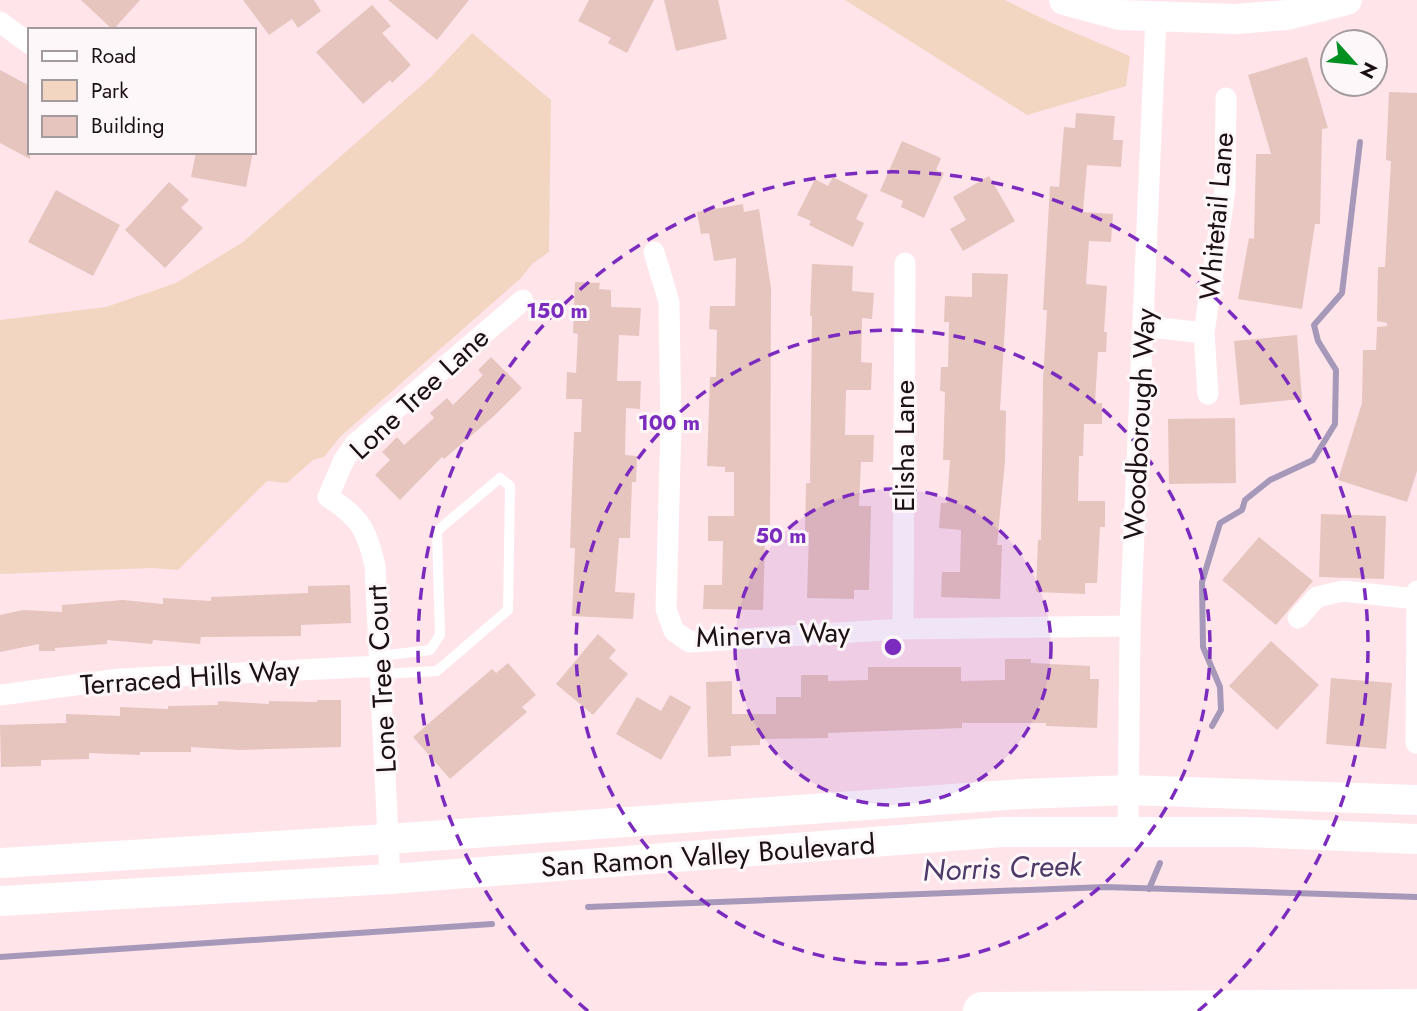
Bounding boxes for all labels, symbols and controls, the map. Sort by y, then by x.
legend [28,28,256,154]
north arrow [1319,28,1389,98]
text: Road [91,41,136,71]
text: N [1353,58,1384,83]
text: Park [91,76,129,106]
text: Building [91,111,164,141]
street label: Whitetail Lane [1189,130,1244,302]
text: 150 m [526,296,588,326]
street label: Woodborough Way [1113,306,1166,541]
street label: Lone Tree Lane [340,318,498,469]
street label: Elisha Lane [884,380,925,512]
text: 100 m [638,408,700,438]
text: 50 m [756,521,806,551]
street label: Lone Tree Court [356,584,407,774]
street label: Minerva Way [695,611,852,658]
centre of rings [881,635,905,659]
street label: Terraced Hills Way [79,649,302,706]
street label: San Ramon Valley Boulevard [539,823,877,888]
water label: Norris Creek [922,843,1083,892]

